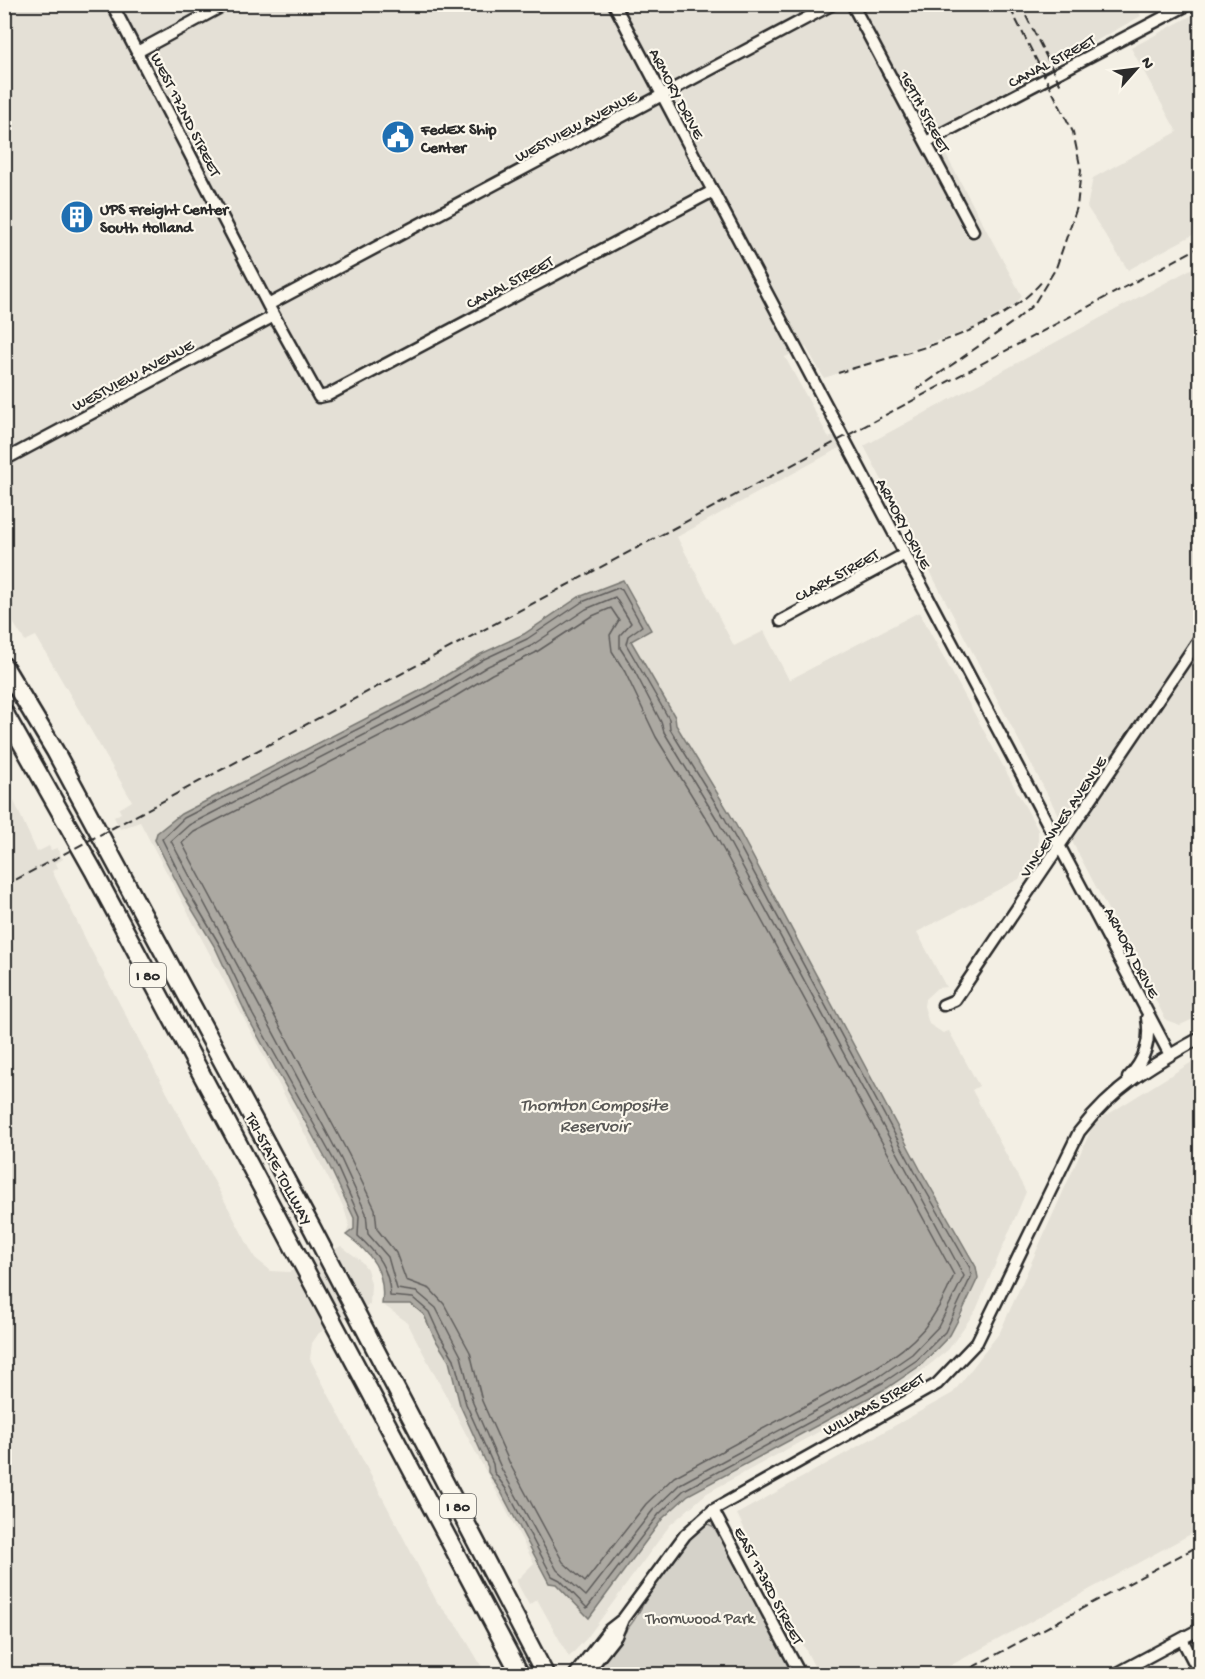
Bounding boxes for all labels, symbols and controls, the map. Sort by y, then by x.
street label: CANAL STREET [1006,32,1100,94]
north arrow [1106,39,1166,99]
street label: ARMORY DRIVE [643,46,707,144]
street label: WEST 172ND STREET [144,51,224,181]
text: N [1135,55,1157,73]
street label: 169TH STREET [893,68,953,157]
street label: WESTVIEW AVENUE [512,87,642,168]
public building icon: FedEx Ship Center [380,119,416,155]
place label: FedEx Ship Center [420,122,496,159]
building icon: UPS Freight Center South Holland [59,199,95,235]
place label: UPS Freight Center South Holland [100,202,230,239]
street label: CANAL STREET [464,253,558,315]
street label: WESTVIEW AVENUE [69,336,199,417]
street label: ARMORY DRIVE [870,476,934,574]
street label: CLARK STREET [792,546,884,608]
street label: VINCENNES AVENUE [1017,753,1113,883]
street label: ARMORY DRIVE [1098,905,1162,1003]
road number: I 80 [130,963,166,987]
water label: Thornton Composite Reservoir [520,1096,669,1138]
street label: TRI-STATE TOLLWAY [239,1109,314,1229]
street label: WILLIAMS STREET [821,1370,929,1442]
road number: I 80 [440,1494,476,1518]
street label: EAST 173RD STREET [728,1525,806,1649]
park label: Thornwood Park [645,1611,756,1630]

